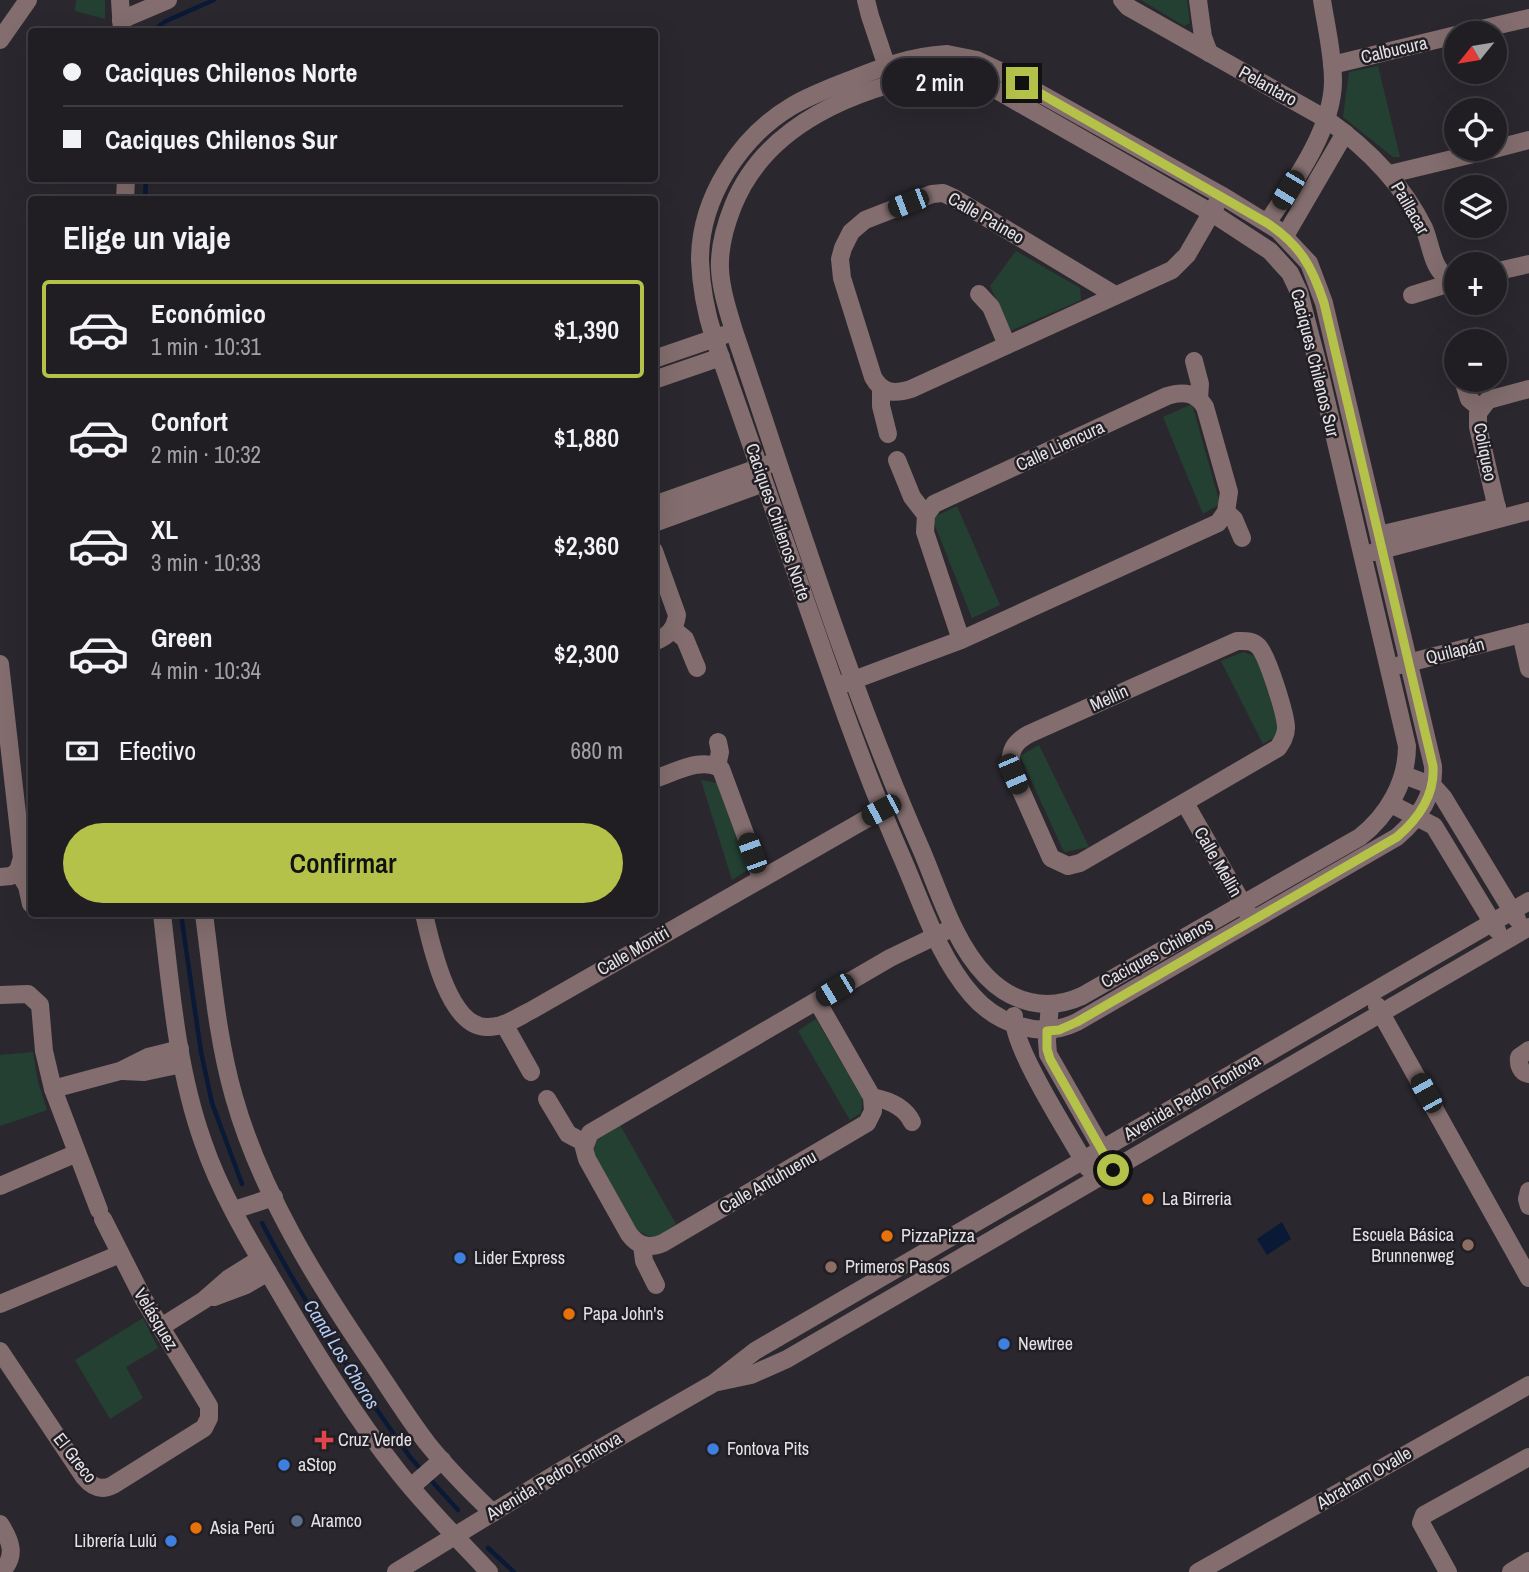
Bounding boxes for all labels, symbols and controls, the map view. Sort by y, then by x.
north arrow [1444,21,1507,84]
map controls [1444,21,1507,392]
street label: Calbucura [1358,30,1429,69]
text: Caciques Chilenos Norte [105,55,357,90]
callout: 2 min [882,58,998,108]
street label: Pelantaro [1235,59,1302,112]
text: 2 min [916,67,964,98]
route end [1006,67,1038,99]
button: locate [1444,98,1507,161]
text: Caciques Chilenos Sur [105,122,337,157]
car [1269,167,1308,213]
button: layers [1444,175,1507,238]
street label: Paillacar [1385,177,1436,239]
car [885,186,932,220]
street label: Calle Paineo [943,186,1029,250]
text: Elige un viaje [63,216,231,259]
button: + [1444,252,1507,315]
street label: Caciques Chilenos Sur [1285,286,1346,440]
text: Económico [151,296,266,331]
icon: car [67,298,130,361]
text: $1,390 [554,312,619,347]
button: − [1444,329,1507,392]
text: 1 min · 10:31 [151,331,261,362]
text: Confort [151,404,228,439]
icon: car [67,406,130,469]
street label: Calle Liencura [1011,414,1108,477]
text: $1,880 [554,420,619,455]
street label: Coliqueo [1468,421,1503,483]
text: 2 min · 10:32 [151,439,261,470]
street label: Caciques Chilenos Norte [740,440,817,604]
text: XL [151,512,178,547]
icon: car [67,514,130,577]
text: $2,360 [554,528,619,563]
text: 3 min · 10:33 [151,547,261,578]
text: Green [151,620,213,655]
icon: car [67,622,130,685]
street label: Quilapán [1423,631,1487,670]
text: $2,300 [554,636,619,671]
text: 4 min · 10:34 [151,655,261,686]
street label: Mellin [1086,678,1132,717]
icon: cash [63,732,101,770]
text: Efectivo [119,733,196,768]
text: 680 m [571,735,623,766]
car [996,751,1031,797]
car [858,791,905,829]
street label: Calle Mellin [1188,822,1249,901]
button: Confirmar [63,823,623,903]
car [735,830,770,876]
street label: Caciques Chilenos [1096,911,1217,994]
street label: Calle Montri [592,920,673,981]
car [812,970,859,1010]
street label: Avenida Pedro Fontova [1118,1047,1265,1146]
car [1407,1070,1446,1116]
street label: Calle Antuhuenu [715,1144,821,1219]
route start [1097,1154,1129,1186]
place label: La Birreria [1162,1186,1232,1211]
marker: La Birreria [1140,1191,1156,1207]
place label: Escuela Básica Brunnenweg [1352,1222,1455,1268]
place label: PizzaPizza [901,1223,975,1248]
marker: PizzaPizza [879,1228,895,1244]
marker: Escuela Básica Brunnenweg [1460,1237,1476,1253]
place label: Lider Express [474,1245,565,1270]
marker: Lider Express [452,1250,468,1266]
place label: Primeros Pasos [845,1254,950,1279]
marker: Primeros Pasos [823,1259,839,1275]
street label: Velásquez [128,1283,185,1354]
water label: Canal Los Choros [298,1294,386,1414]
place label: Papa John's [583,1301,664,1326]
marker: Papa John's [561,1306,577,1322]
place label: Newtree [1018,1331,1073,1356]
marker: Newtree [996,1336,1012,1352]
street label: Avenida Pedro Fontova [480,1425,626,1526]
street label: El Greco [48,1427,103,1488]
place label: Cruz Verde [338,1427,412,1452]
marker: Cruz Verde [316,1432,332,1448]
place label: Fontova Pits [727,1436,809,1461]
street label: Abraham Ovalle [1311,1440,1416,1515]
marker: Fontova Pits [705,1441,721,1457]
place label: aStop [298,1452,337,1477]
marker: aStop [276,1457,292,1473]
place label: Aramco [310,1508,362,1533]
marker: Aramco [289,1513,305,1529]
place label: Asia Perú [209,1515,275,1540]
marker: Asia Perú [188,1520,204,1536]
place label: Librería Lulú [74,1528,157,1553]
marker: Librería Lulú [163,1533,179,1549]

